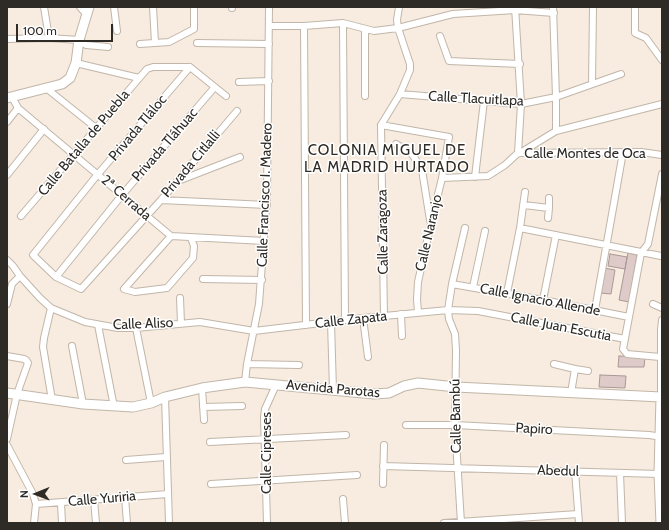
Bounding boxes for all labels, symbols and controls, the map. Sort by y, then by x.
scale bar [18,16,115,42]
text: 100 m [23,23,57,38]
street label: Calle Batalla de Puebla [35,87,133,199]
street label: Calle Tlacuitlapa [428,88,524,110]
street label: Privada Tláloc [105,92,171,164]
street label: Privada Tláhuac [129,105,201,185]
street label: Calle Francisco I. Madero [254,122,276,268]
street label: Privada Citlalli [158,127,224,201]
district label: COLONIA MIGUEL DE LA MADRID HURTADO [304,142,470,177]
street label: Calle Montes de Oca [524,146,646,162]
street label: 2ª Cerrada [97,172,155,224]
street label: Calle Zaragoza [374,189,392,275]
street label: Calle Naranjo [412,193,446,273]
street label: Calle Ignacio Allende [478,280,602,320]
street label: Calle Zapata [314,308,388,332]
street label: Calle Juan Escutia [509,309,613,345]
street label: Calle Aliso [112,315,174,333]
street label: Avenida Parotas [285,377,381,401]
street label: Calle Bambú [447,379,465,453]
street label: Calle Cipreses [259,412,275,494]
street label: Papiro [515,420,553,438]
street label: Abedul [537,462,579,480]
north arrow [16,474,56,514]
street label: Calle Yuriria [67,488,137,510]
text: N [17,490,31,498]

